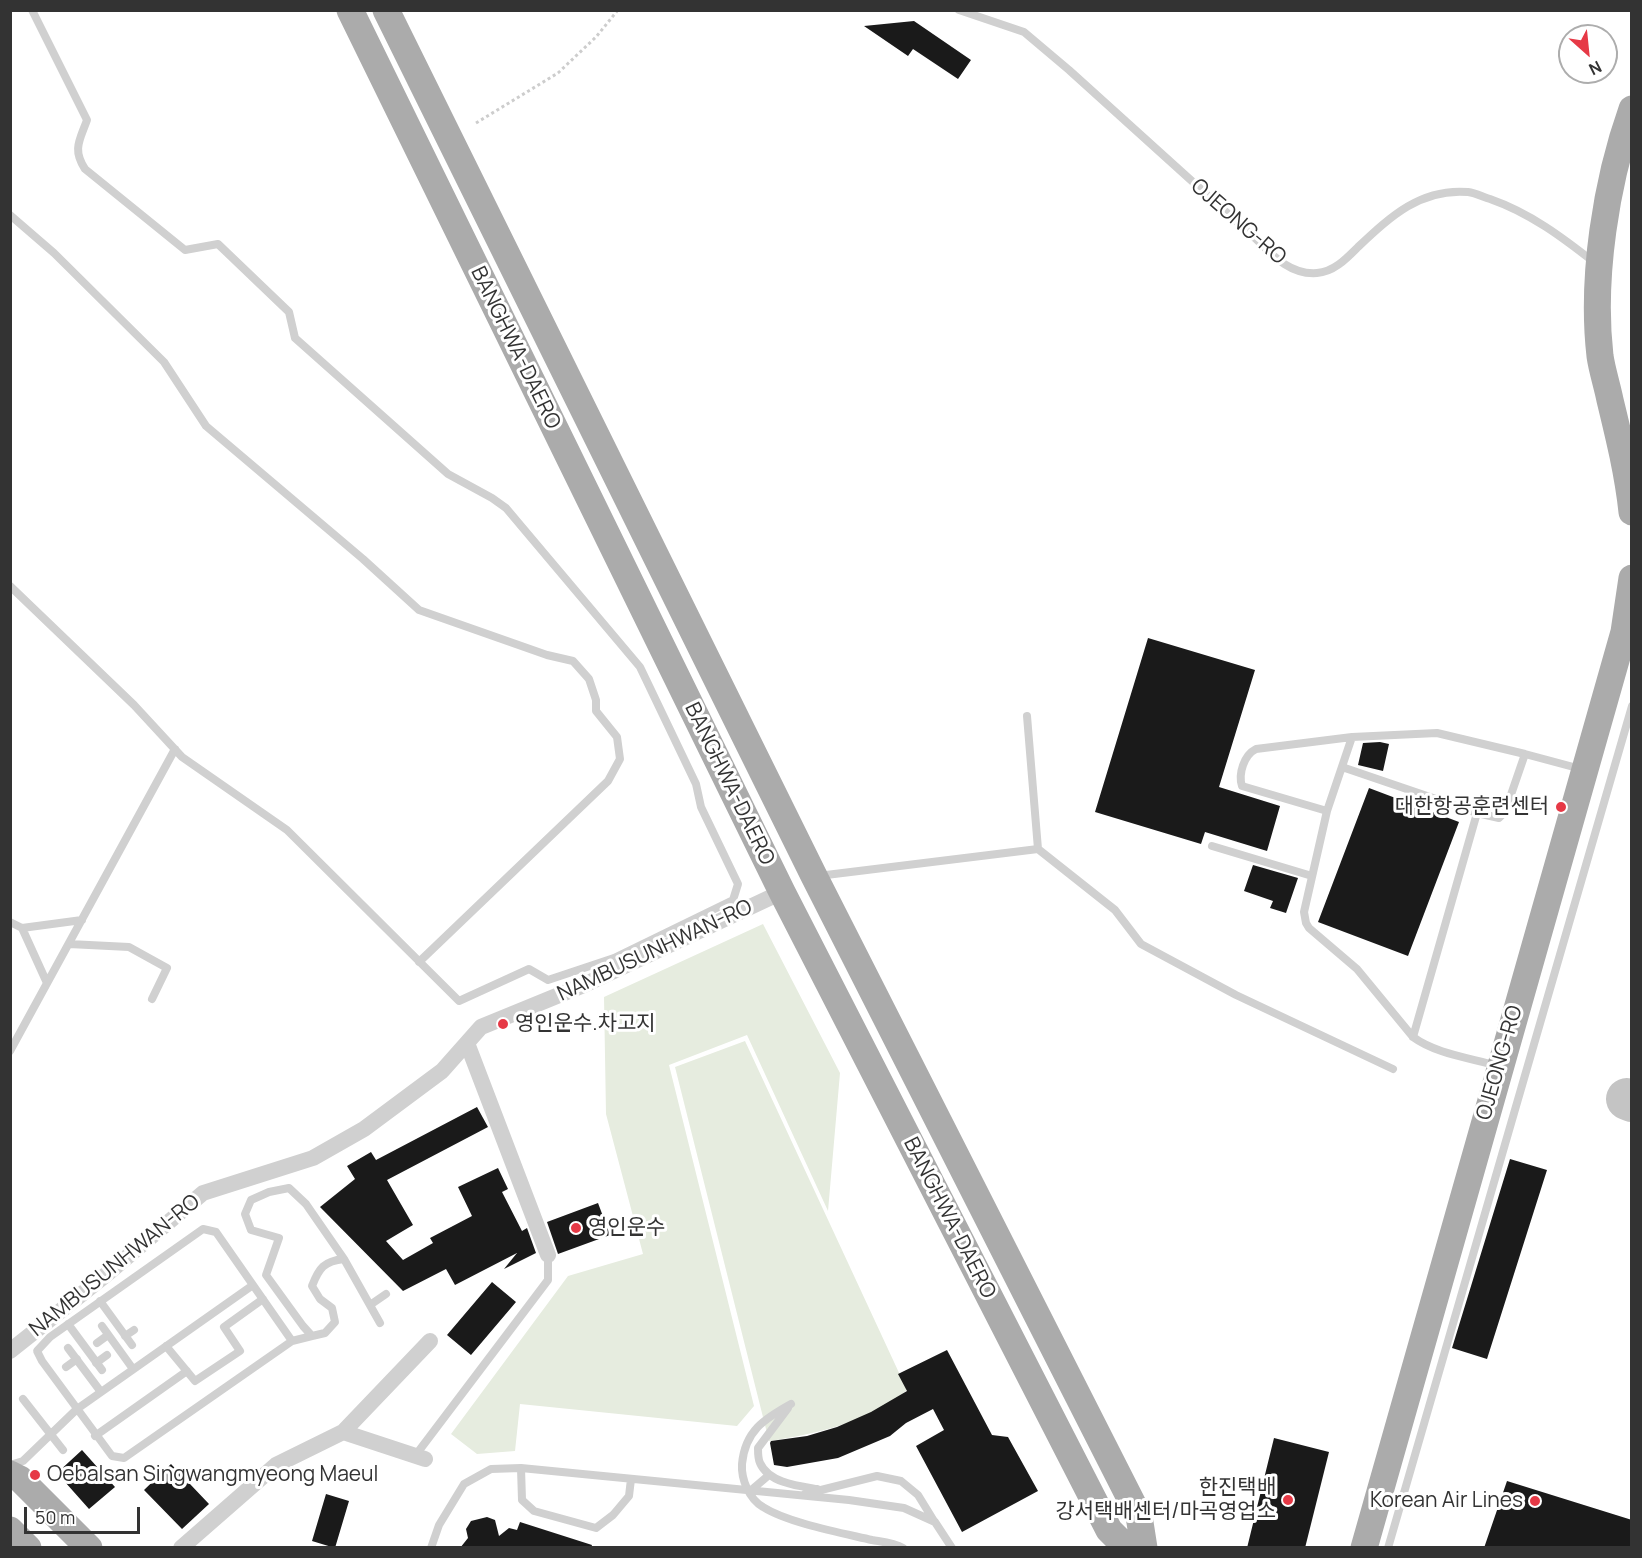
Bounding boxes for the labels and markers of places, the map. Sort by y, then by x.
place label: 대한항공훈련센터 [1394,794,1549,820]
marker: 대한항공훈련센터 [1554,800,1568,814]
place label: 영인운수.차고지 [515,1011,656,1037]
marker: 영인운수.차고지 [496,1017,510,1031]
place label: 영인운수 [588,1215,665,1241]
marker: 영인운수 [569,1221,583,1235]
place label: Oebalsan Singwangmyeong Maeul [47,1462,378,1488]
marker: Oebalsan Singwangmyeong Maeul [28,1468,42,1482]
place label: 한진택배 강서택배센터/마곡영업소 [1055,1475,1276,1525]
place label: Korean Air Lines [1370,1488,1523,1514]
marker: 한진택배 강서택배센터/마곡영업소 [1281,1493,1295,1507]
marker: Korean Air Lines [1528,1494,1542,1508]

